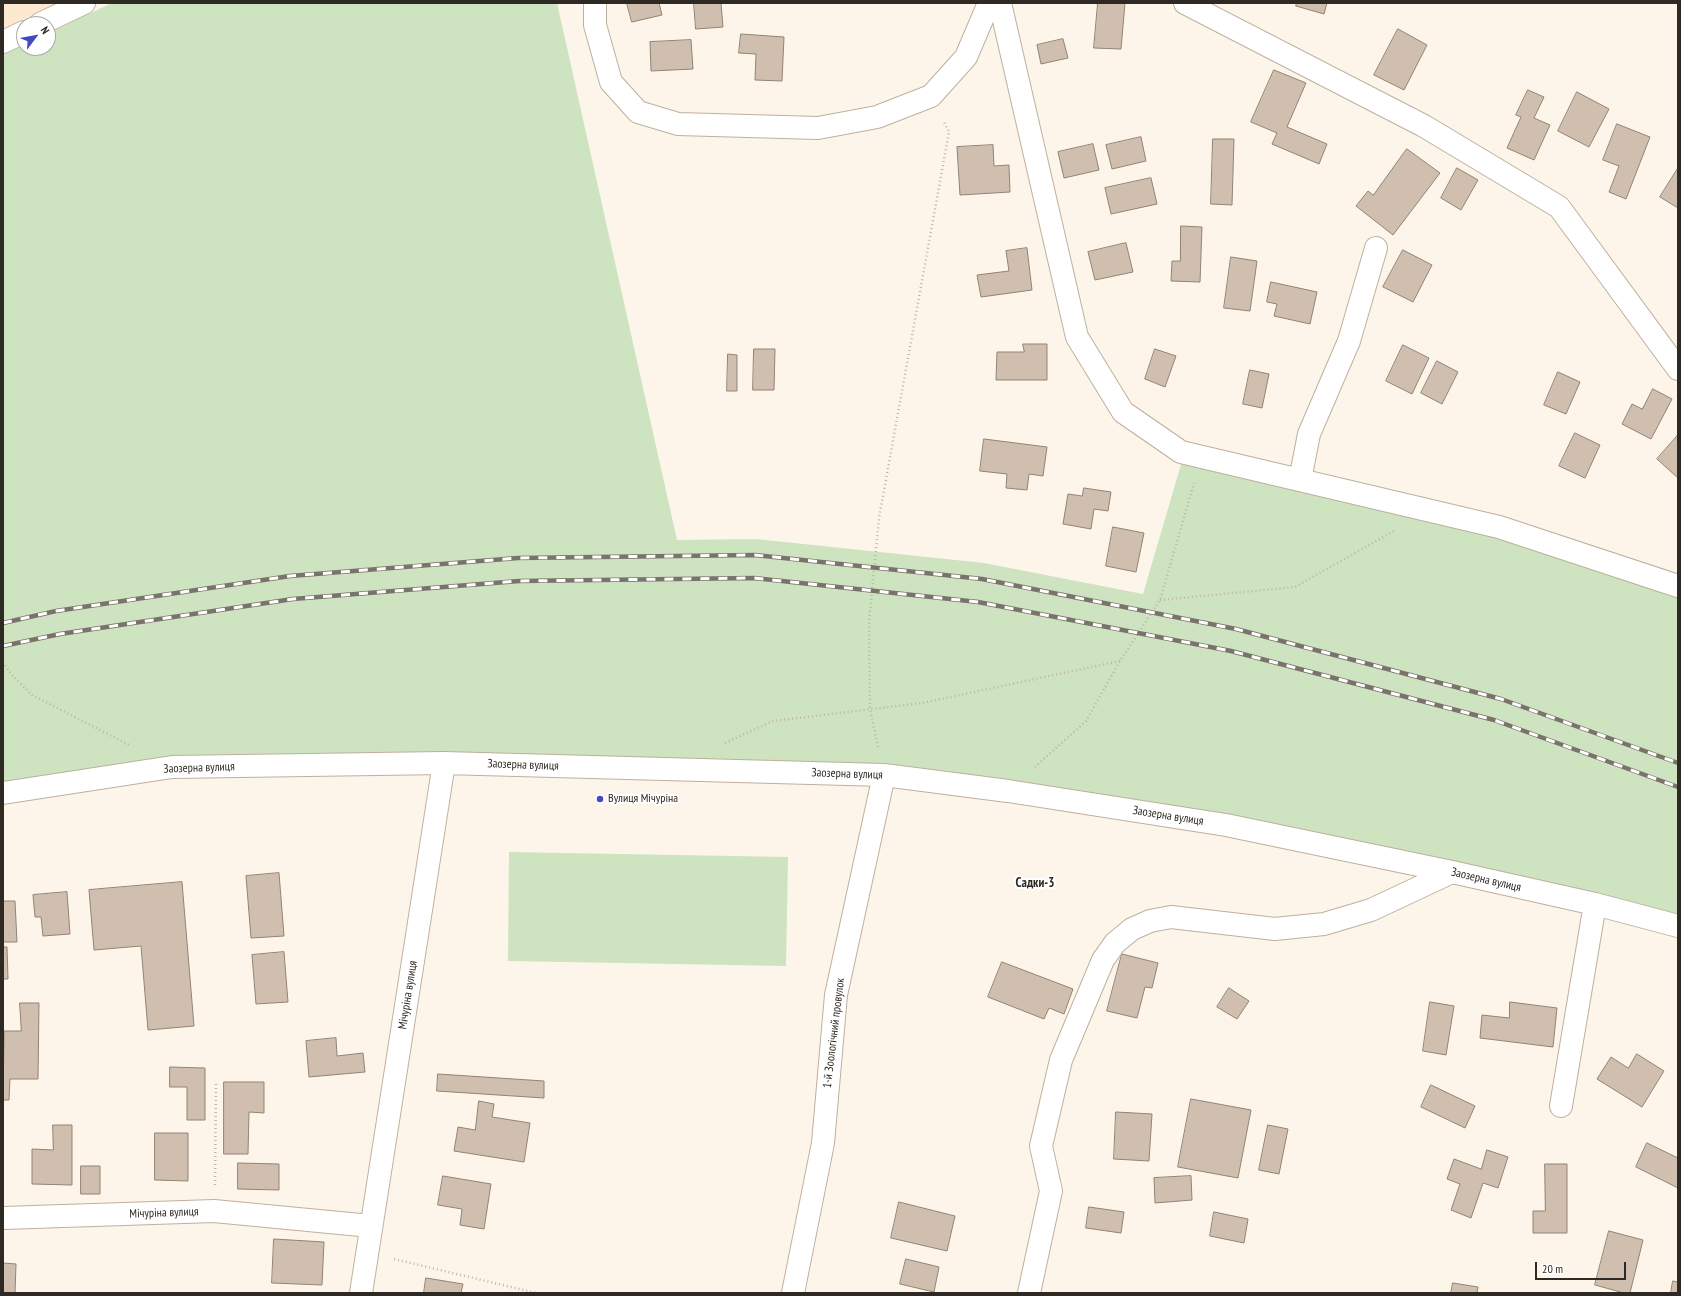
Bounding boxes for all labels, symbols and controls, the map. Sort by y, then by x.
north arrow [16,16,56,56]
text: N [38,24,53,36]
street label: Заозерна вулиця [487,757,559,773]
street label: Заозерна вулиця [163,760,235,776]
street label: Заозерна вулиця [811,766,883,782]
place label: Вулиця Мічуріна [608,792,678,806]
marker: Вулиця Мічуріна [595,794,605,804]
street label: Заозерна вулиця [1132,803,1204,829]
street label: Заозерна вулиця [1450,865,1522,895]
district label: Садки-3 [1016,875,1054,891]
street label: Мічуріна вулиця [395,960,421,1030]
street label: 1-й Зоологічний провулок [820,977,848,1089]
street label: Мічуріна вулиця [129,1205,199,1221]
scale bar [1537,1254,1628,1280]
text: 20 m [1542,1261,1563,1276]

